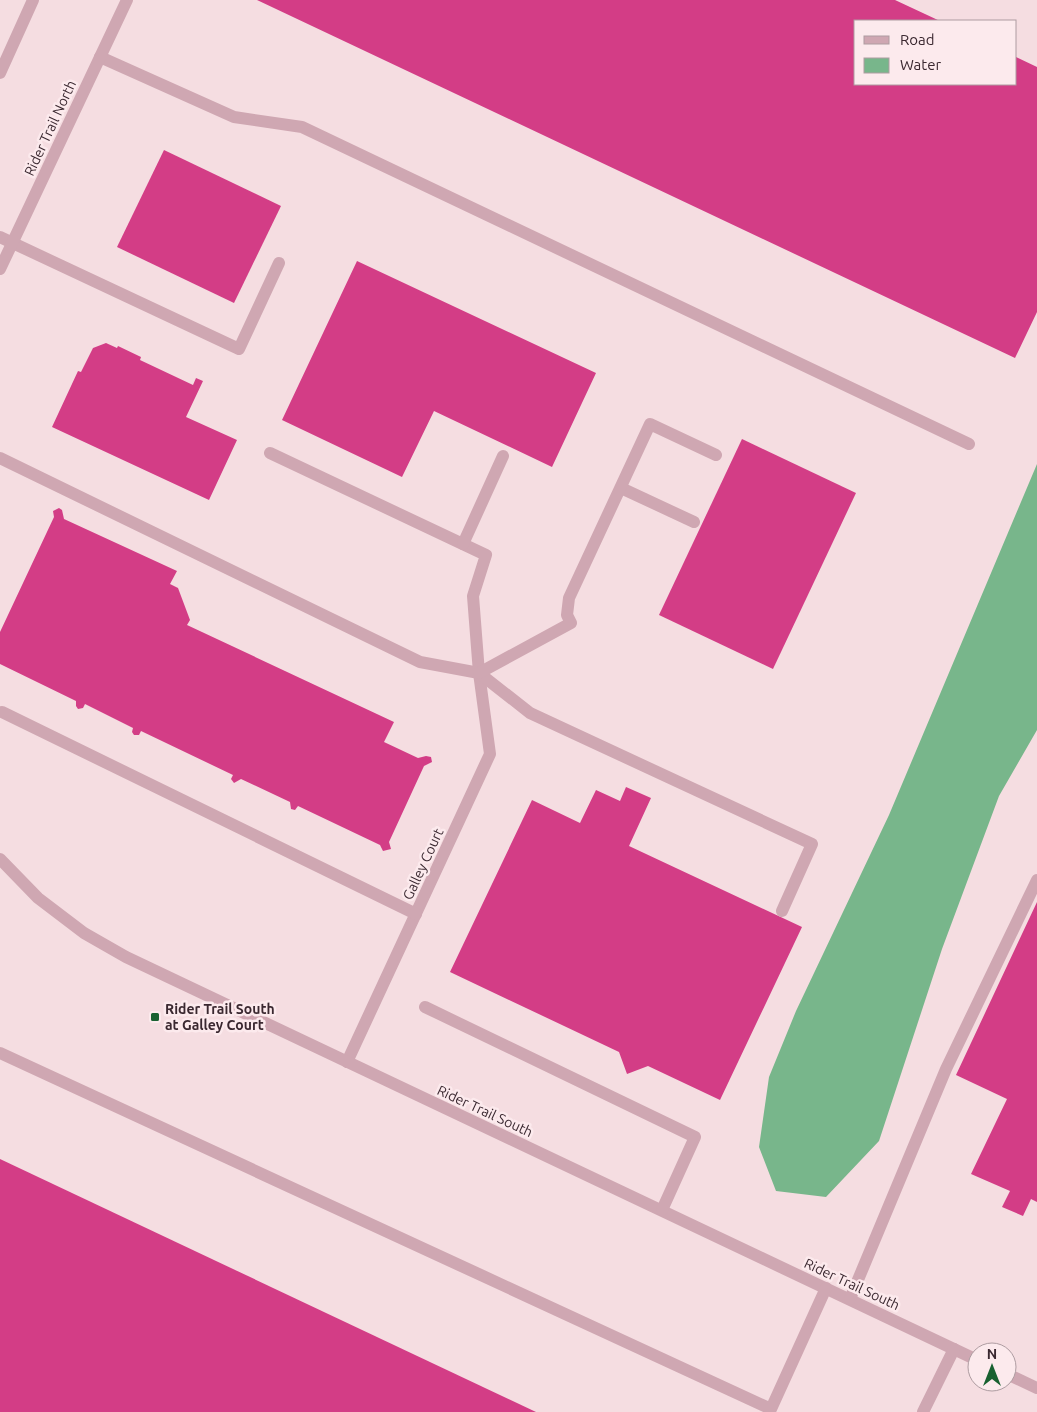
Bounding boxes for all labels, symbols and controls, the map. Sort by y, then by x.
legend [854,20,1017,85]
text: Road [900,31,935,48]
text: Water [900,56,941,73]
street label: Rider Trail North [21,78,79,178]
street label: Galley Court [399,825,447,902]
place label: Rider Trail South at Galley Court [165,1001,275,1033]
marker: Rider Trail South at Galley Court [149,1011,161,1023]
street label: Rider Trail South [435,1082,535,1140]
street label: Rider Trail South [802,1255,902,1313]
north arrow [967,1342,1017,1392]
text: N [987,1346,997,1362]

